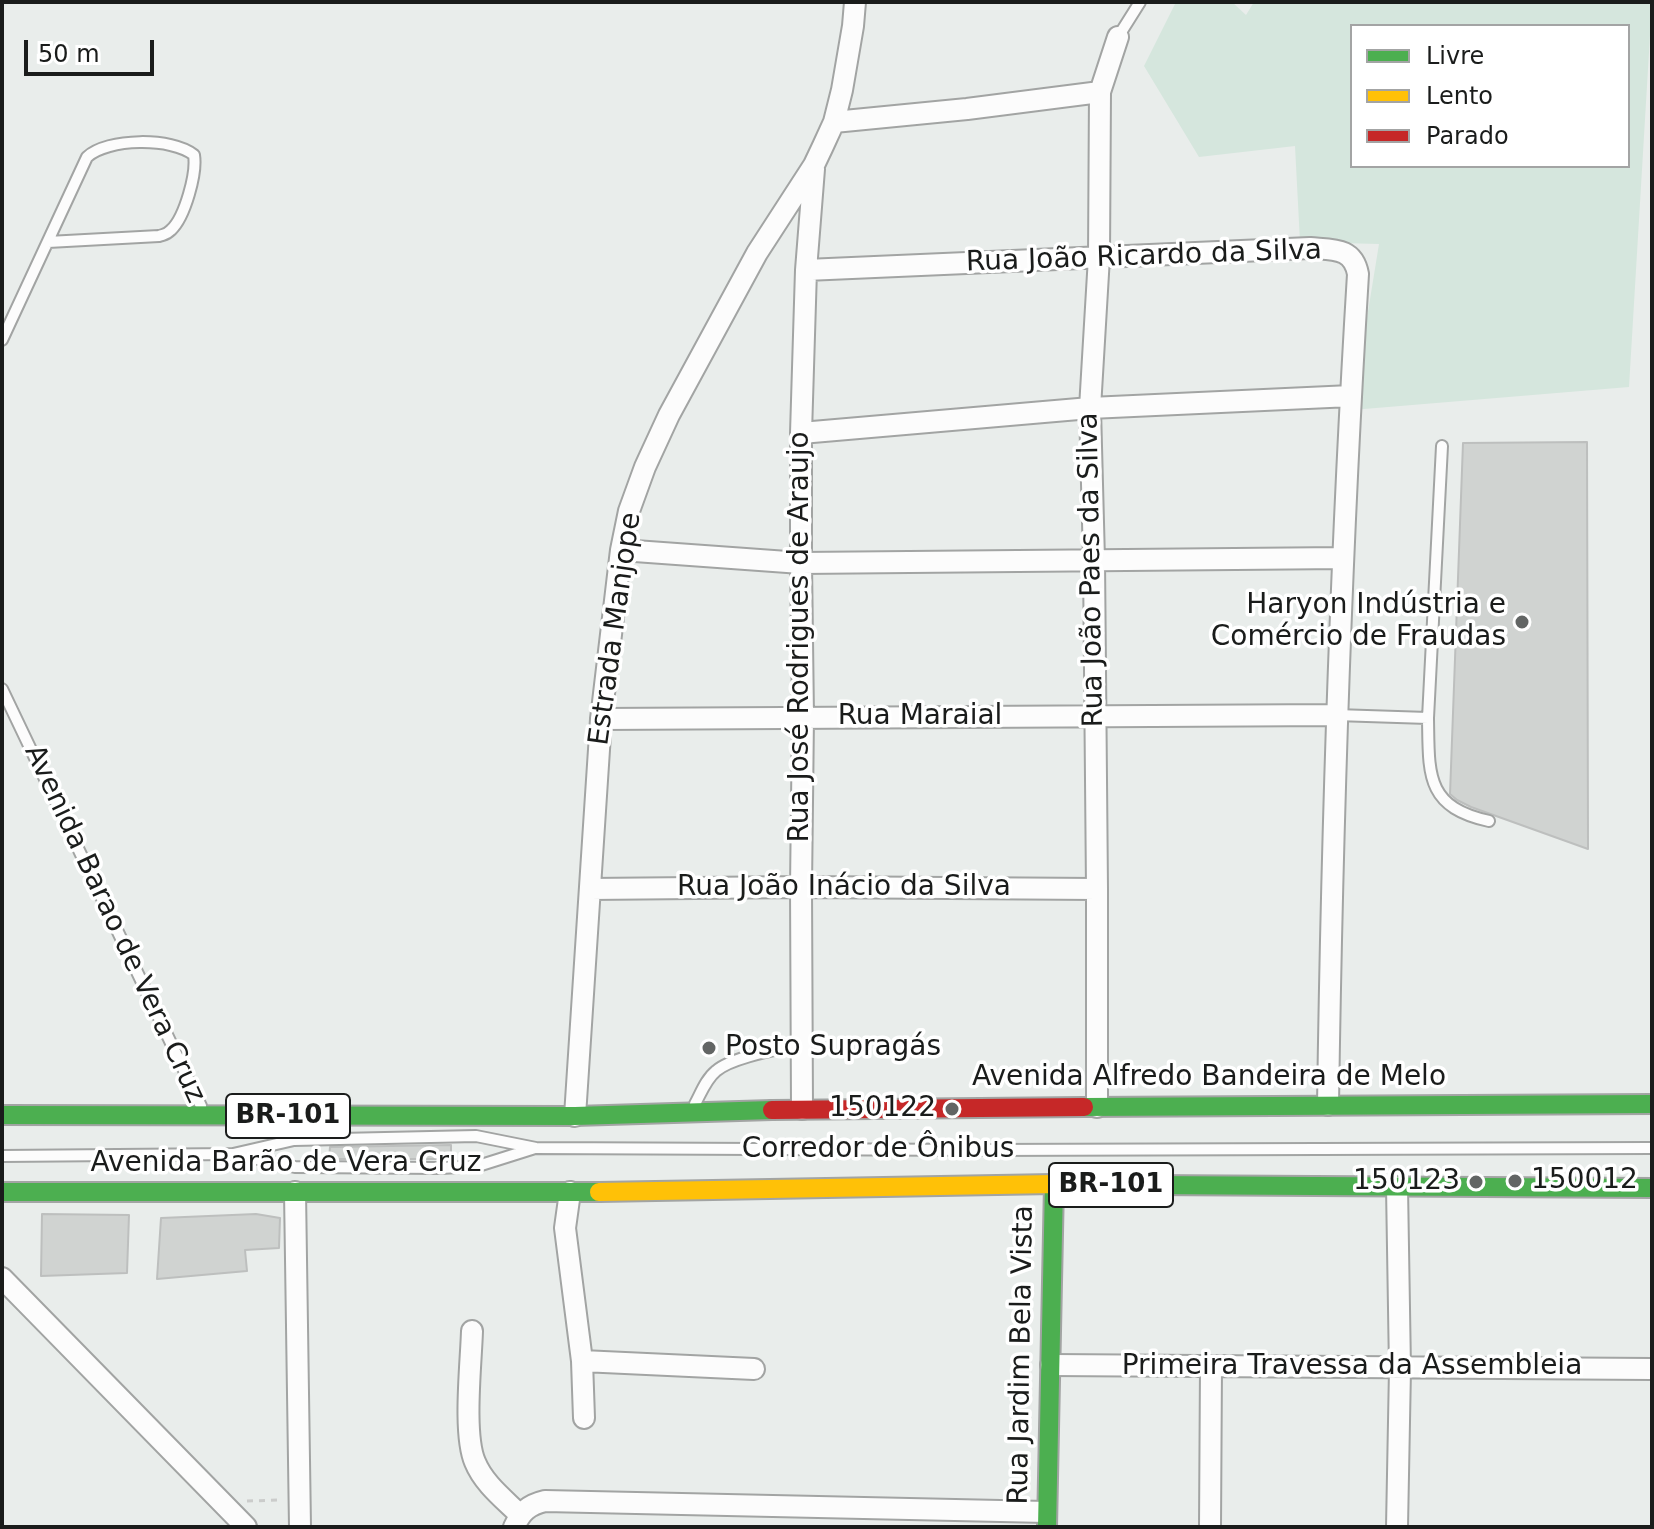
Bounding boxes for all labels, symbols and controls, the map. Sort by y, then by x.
scale bar [28,24,158,74]
legend [1350,24,1630,168]
text: 50 m [38,40,100,68]
text: Livre [1426,42,1484,70]
text: Lento [1426,82,1493,110]
text: Parado [1426,122,1509,150]
street label: Rua João Ricardo da Silva [965,234,1323,280]
street label: Rua João Paes da Silva [1072,412,1112,728]
street label: Rua José Rodrigues de Araujo [784,431,818,843]
street label: Estrada Manjope [583,510,649,748]
place label: Haryon Indústria e Comércio de Fraudas [1211,589,1506,655]
marker: Haryon Indústria e Comércio de Fraudas [1513,613,1531,631]
street label: Rua Maraial [838,700,1002,734]
street label: Avenida Barao de Vera Cruz [16,740,212,1108]
street label: Rua João Inácio da Silva [677,871,1011,905]
place label: Posto Supragás [725,1031,941,1065]
marker: Posto Supragás [700,1039,718,1057]
street label: Avenida Alfredo Bandeira de Melo [972,1061,1446,1095]
place label: 150122 [829,1092,936,1126]
road number: BR-101 [226,1094,350,1138]
marker: 150122 [943,1100,961,1118]
street label: Corredor de Ônibus [742,1133,1014,1167]
street label: Avenida Barão de Vera Cruz [91,1147,481,1181]
road number: BR-101 [1049,1163,1173,1207]
place label: 150012 [1531,1164,1638,1198]
place label: 150123 [1353,1165,1460,1199]
marker: 150012 [1506,1172,1524,1190]
marker: 150123 [1467,1173,1485,1191]
street label: Rua Jardim Bela Vista [1003,1205,1041,1505]
street label: Primeira Travessa da Assembleia [1122,1350,1582,1384]

